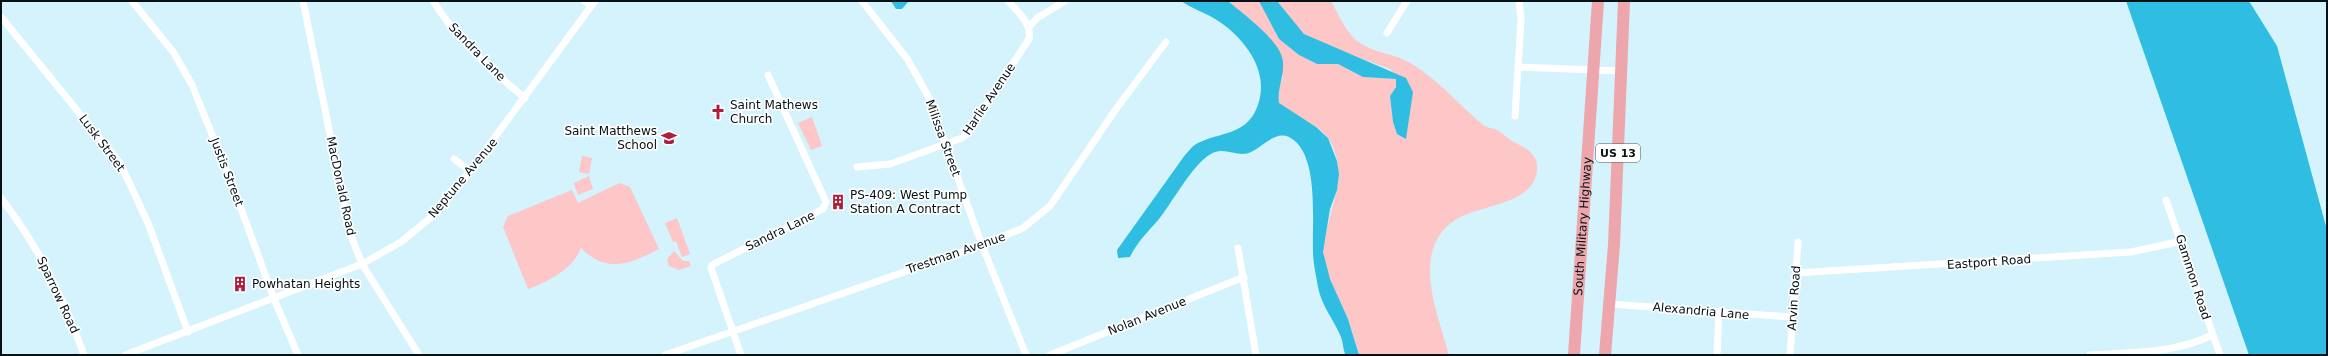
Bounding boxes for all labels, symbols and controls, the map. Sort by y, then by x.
street label: Sandra Lane [446,20,508,84]
street label: Harlie Avenue [960,60,1018,138]
place label: Saint Mathews Church [730,98,818,126]
street label: Milissa Street [923,98,963,178]
church icon: Saint Mathews Church [709,103,727,121]
street label: Lusk Street [76,112,128,174]
place label: Saint Matthews School [564,124,657,152]
school or university icon: Saint Matthews School [660,129,678,147]
street label: Justis Street [207,135,247,208]
street label: MacDonald Road [324,135,358,237]
street label: Neptune Avenue [426,135,500,221]
road number: US 13 [1596,144,1640,162]
street label: South Military Highway [1571,156,1594,296]
place label: PS-409: West Pump Station A Contract [850,188,967,216]
building icon: PS-409: West Pump Station A Contract [829,193,847,211]
street label: Sandra Lane [743,208,817,254]
street label: Trestman Avenue [904,230,1007,277]
street label: Gammon Road [2173,233,2213,321]
street label: Eastport Road [1946,252,2032,272]
street label: Sparrow Road [34,254,82,336]
street label: Arvin Road [1785,265,1803,331]
building icon: Powhatan Heights [231,275,249,293]
place label: Powhatan Heights [252,277,360,291]
street label: Nolan Avenue [1106,294,1188,338]
street label: Alexandria Lane [1652,300,1750,322]

